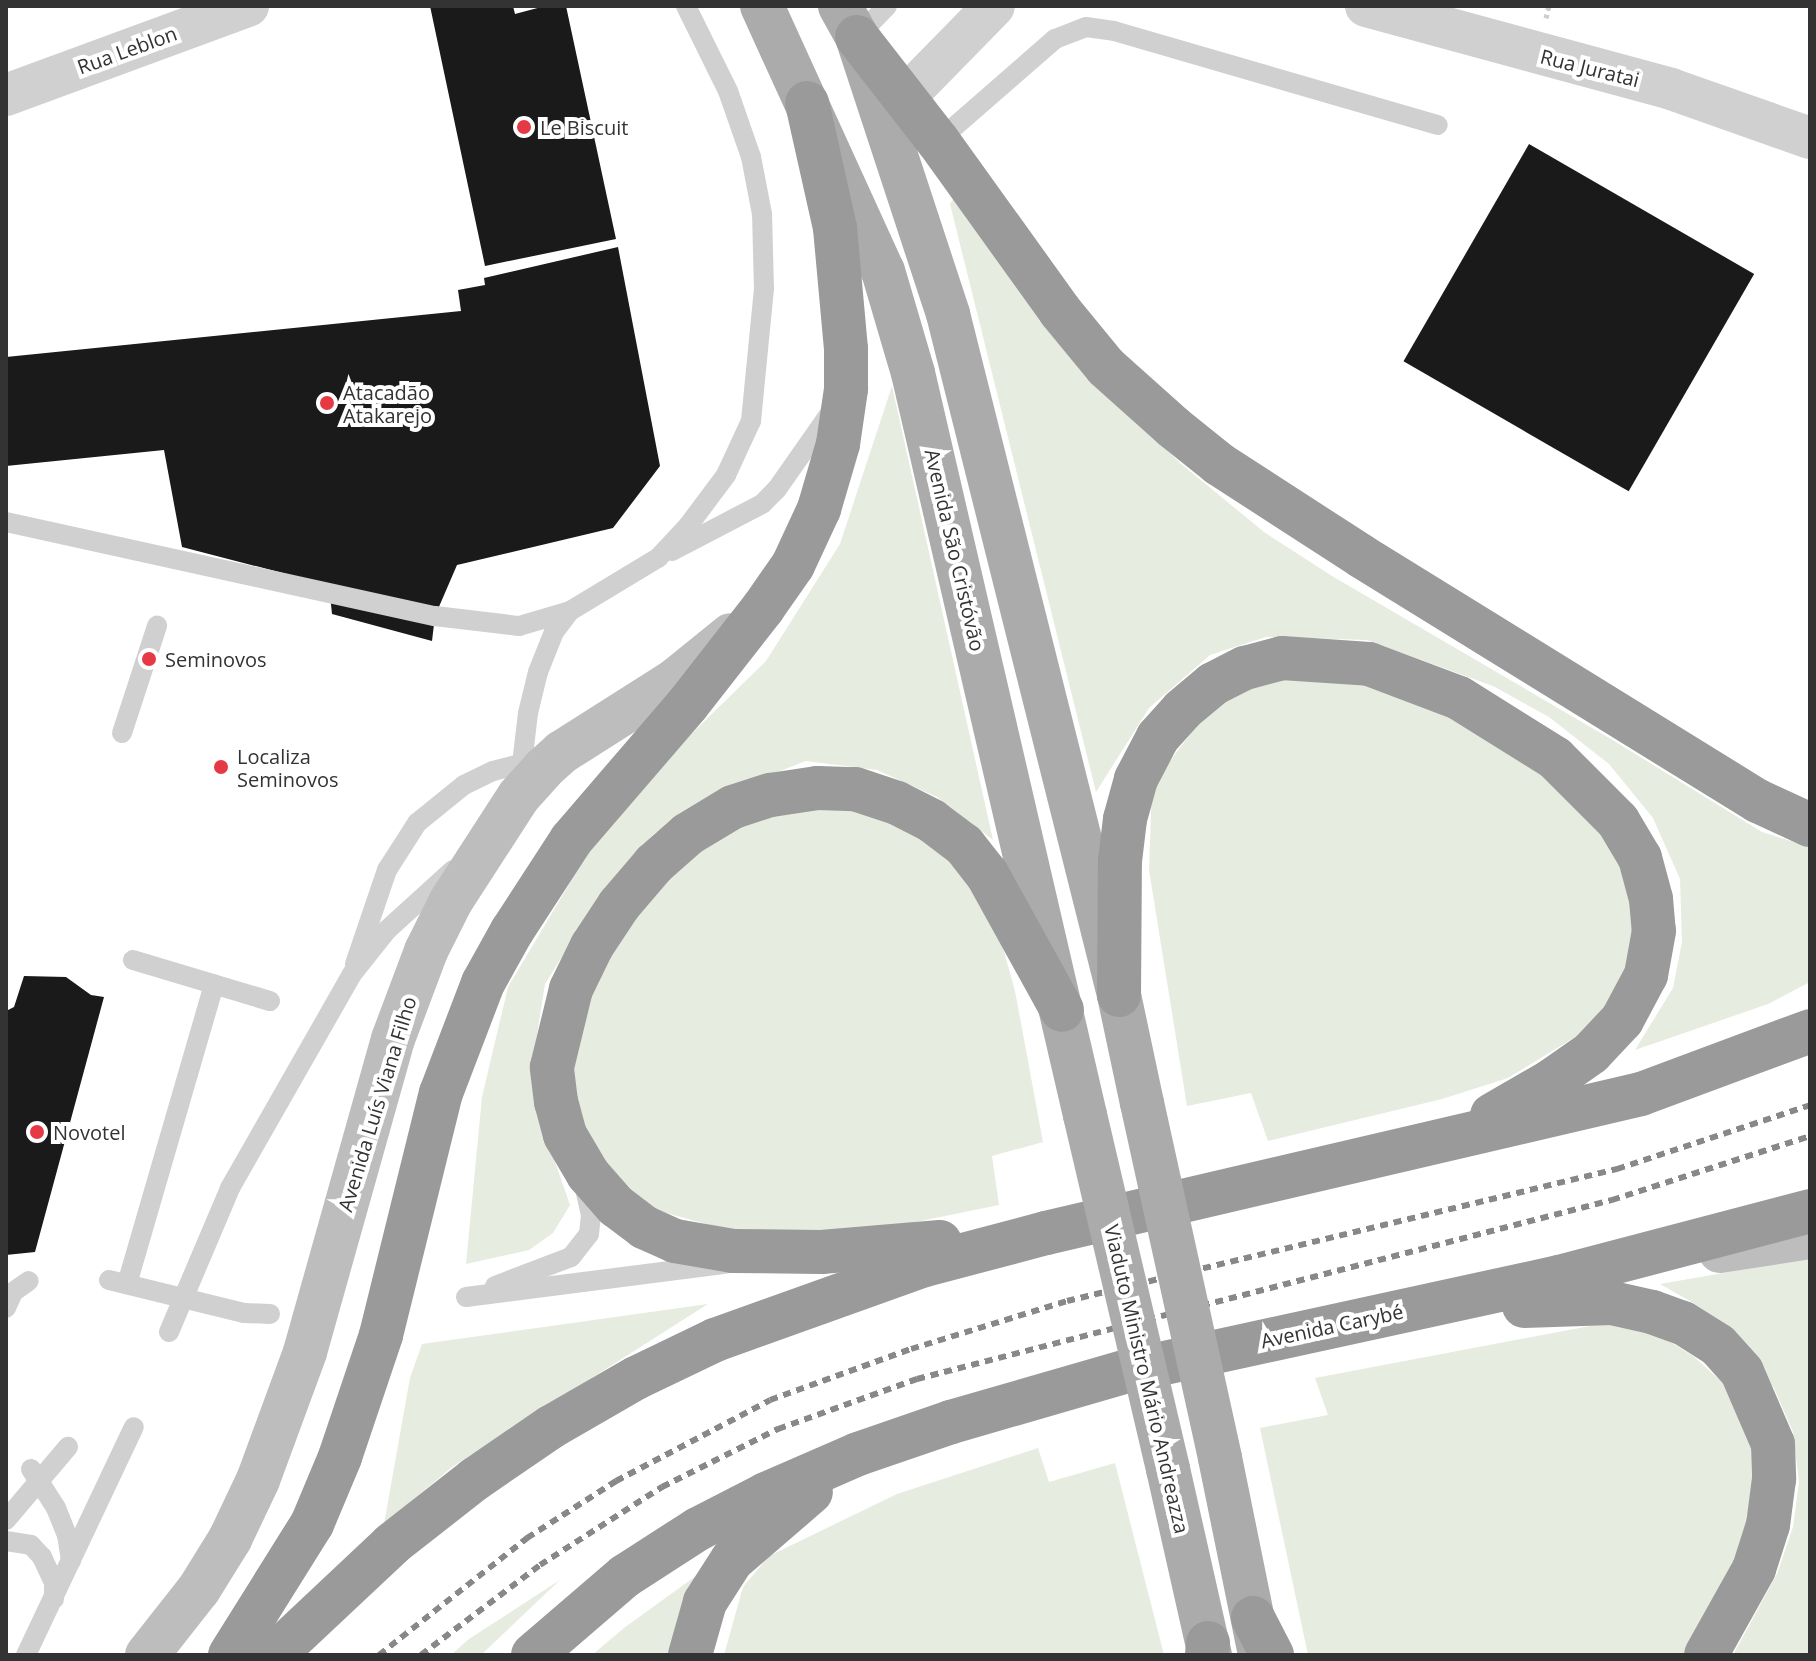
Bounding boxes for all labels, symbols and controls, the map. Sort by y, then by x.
street label: Rua Leblon [74,21,180,79]
street label: Rua Juratai [1538,44,1642,92]
place label: Le Biscuit [540,115,628,139]
marker: Le Biscuit [515,118,533,136]
place label: Atacadão Atakarejo [343,380,432,427]
marker: Atacadão Atakarejo [318,394,336,412]
street label: Avenida São Cristóvão [920,447,990,653]
place label: Seminovos [165,647,267,671]
marker: Seminovos [140,650,158,668]
place label: Localiza Seminovos [237,744,339,791]
marker: Localiza Seminovos [212,758,230,776]
street label: Avenida Luís Viana Filho [333,994,421,1214]
place label: Novotel [53,1120,126,1144]
marker: Novotel [28,1123,46,1141]
street label: Viaduto Ministro Mário Andreazza [1100,1222,1194,1536]
street label: Avenida Carybé [1259,1299,1405,1353]

